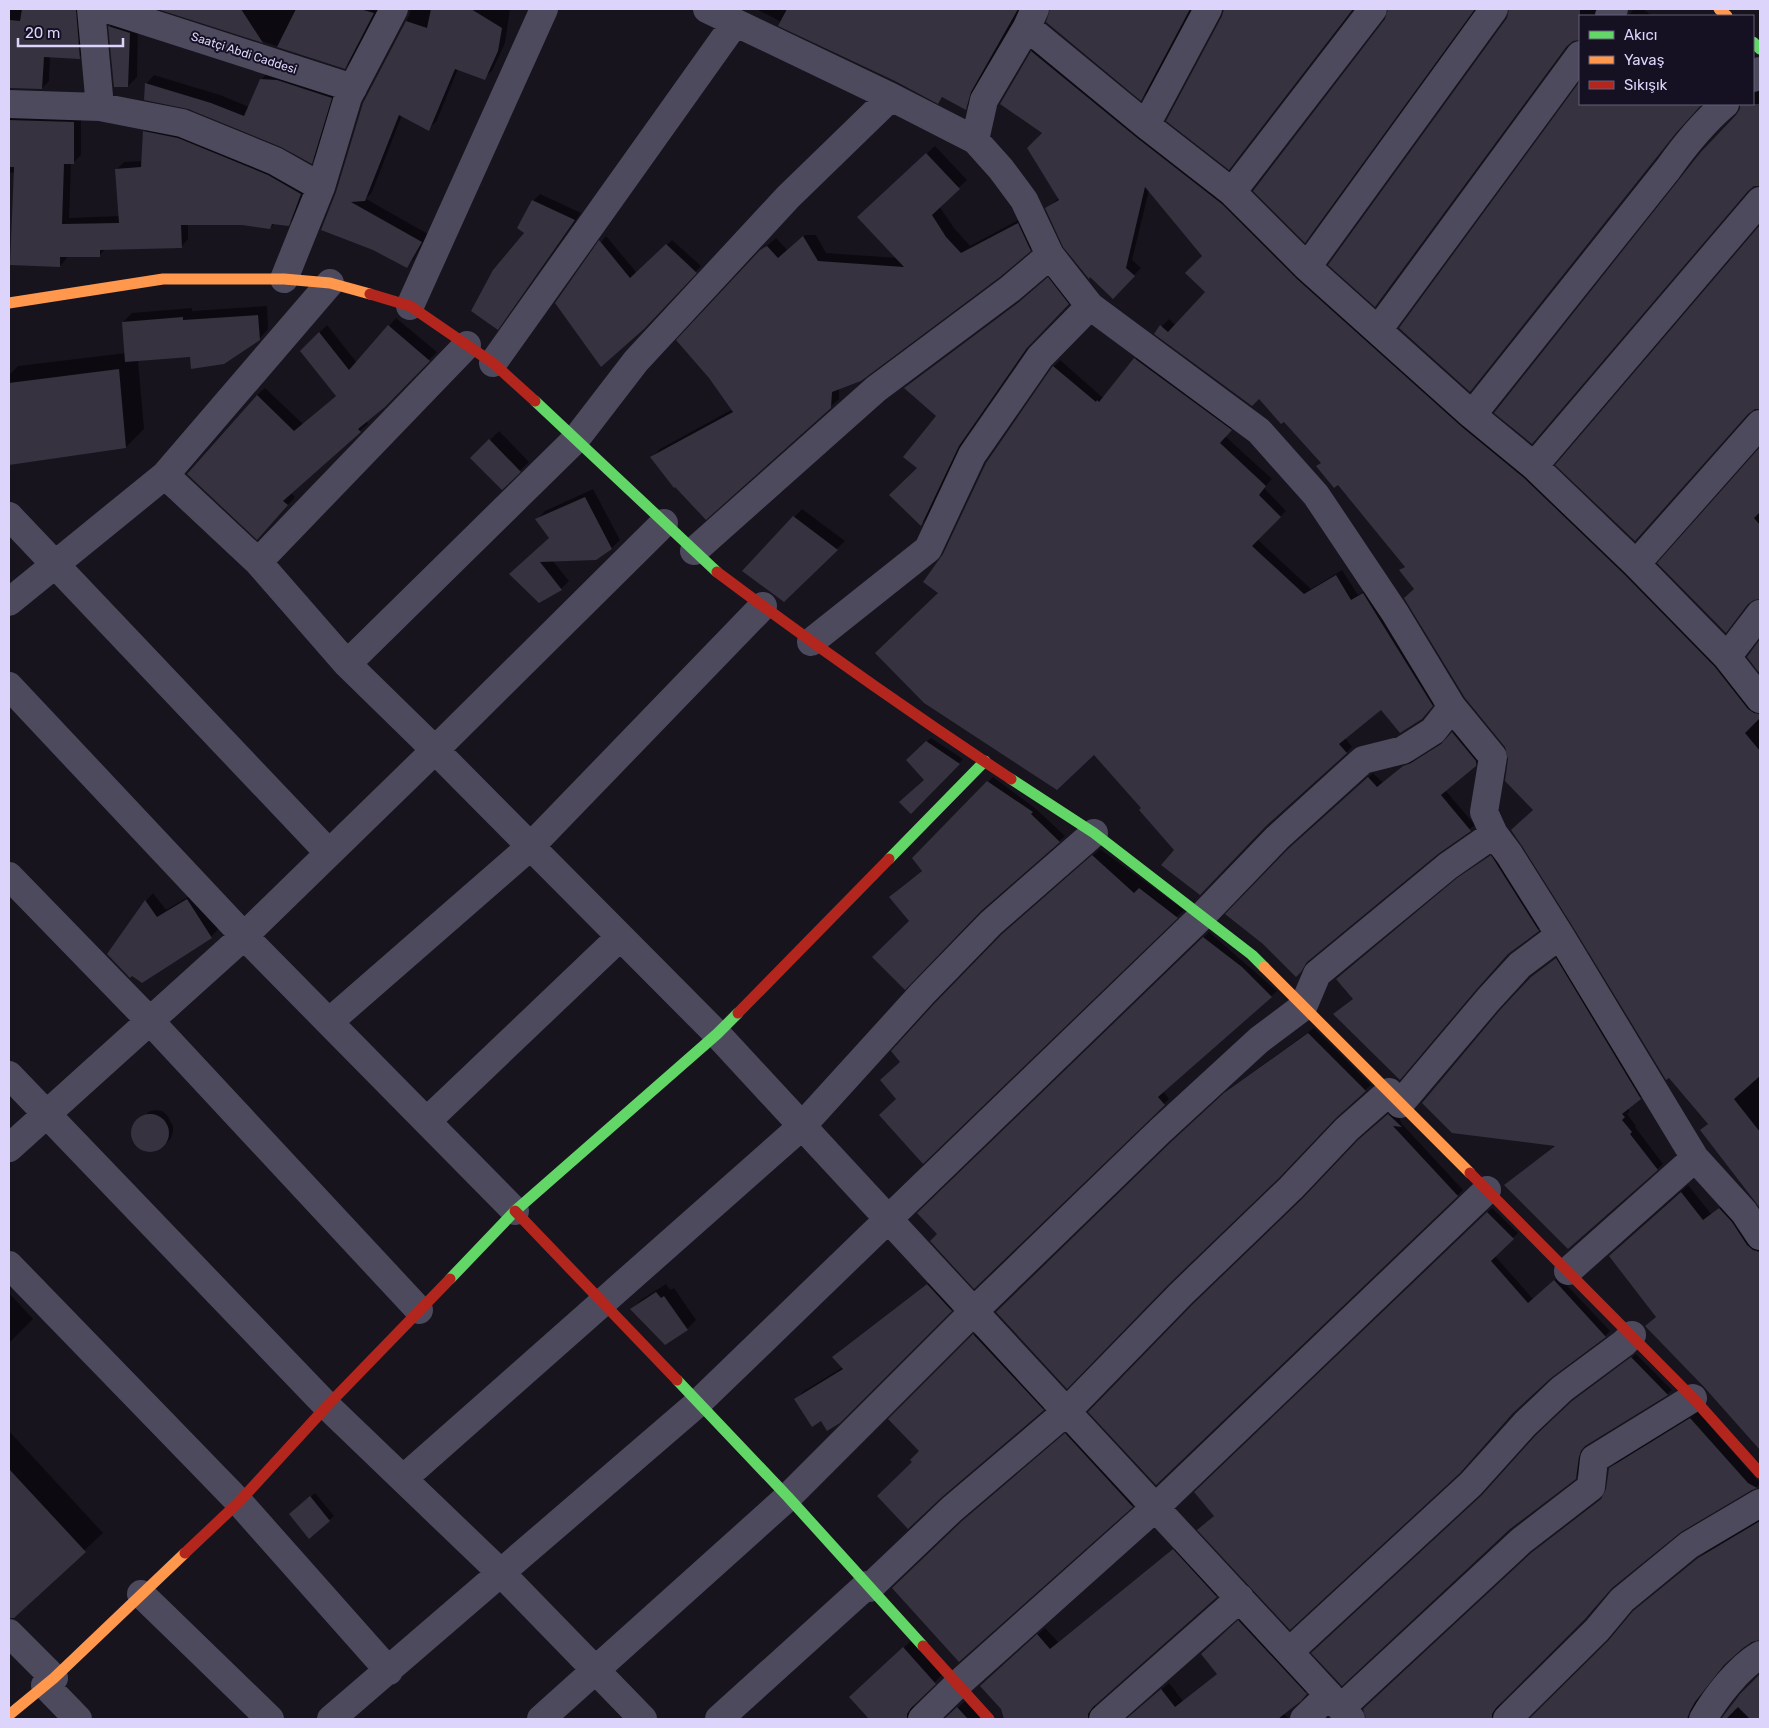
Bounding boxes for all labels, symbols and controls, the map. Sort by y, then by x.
scale bar [18,15,122,47]
legend [1579,15,1754,105]
text: 20 m [25,24,60,42]
text: Akıcı [1624,26,1657,44]
street label: Saatçi Abdi Caddesi [189,29,299,77]
text: Yavaş [1624,51,1665,69]
text: Sıkışık [1624,76,1668,94]

